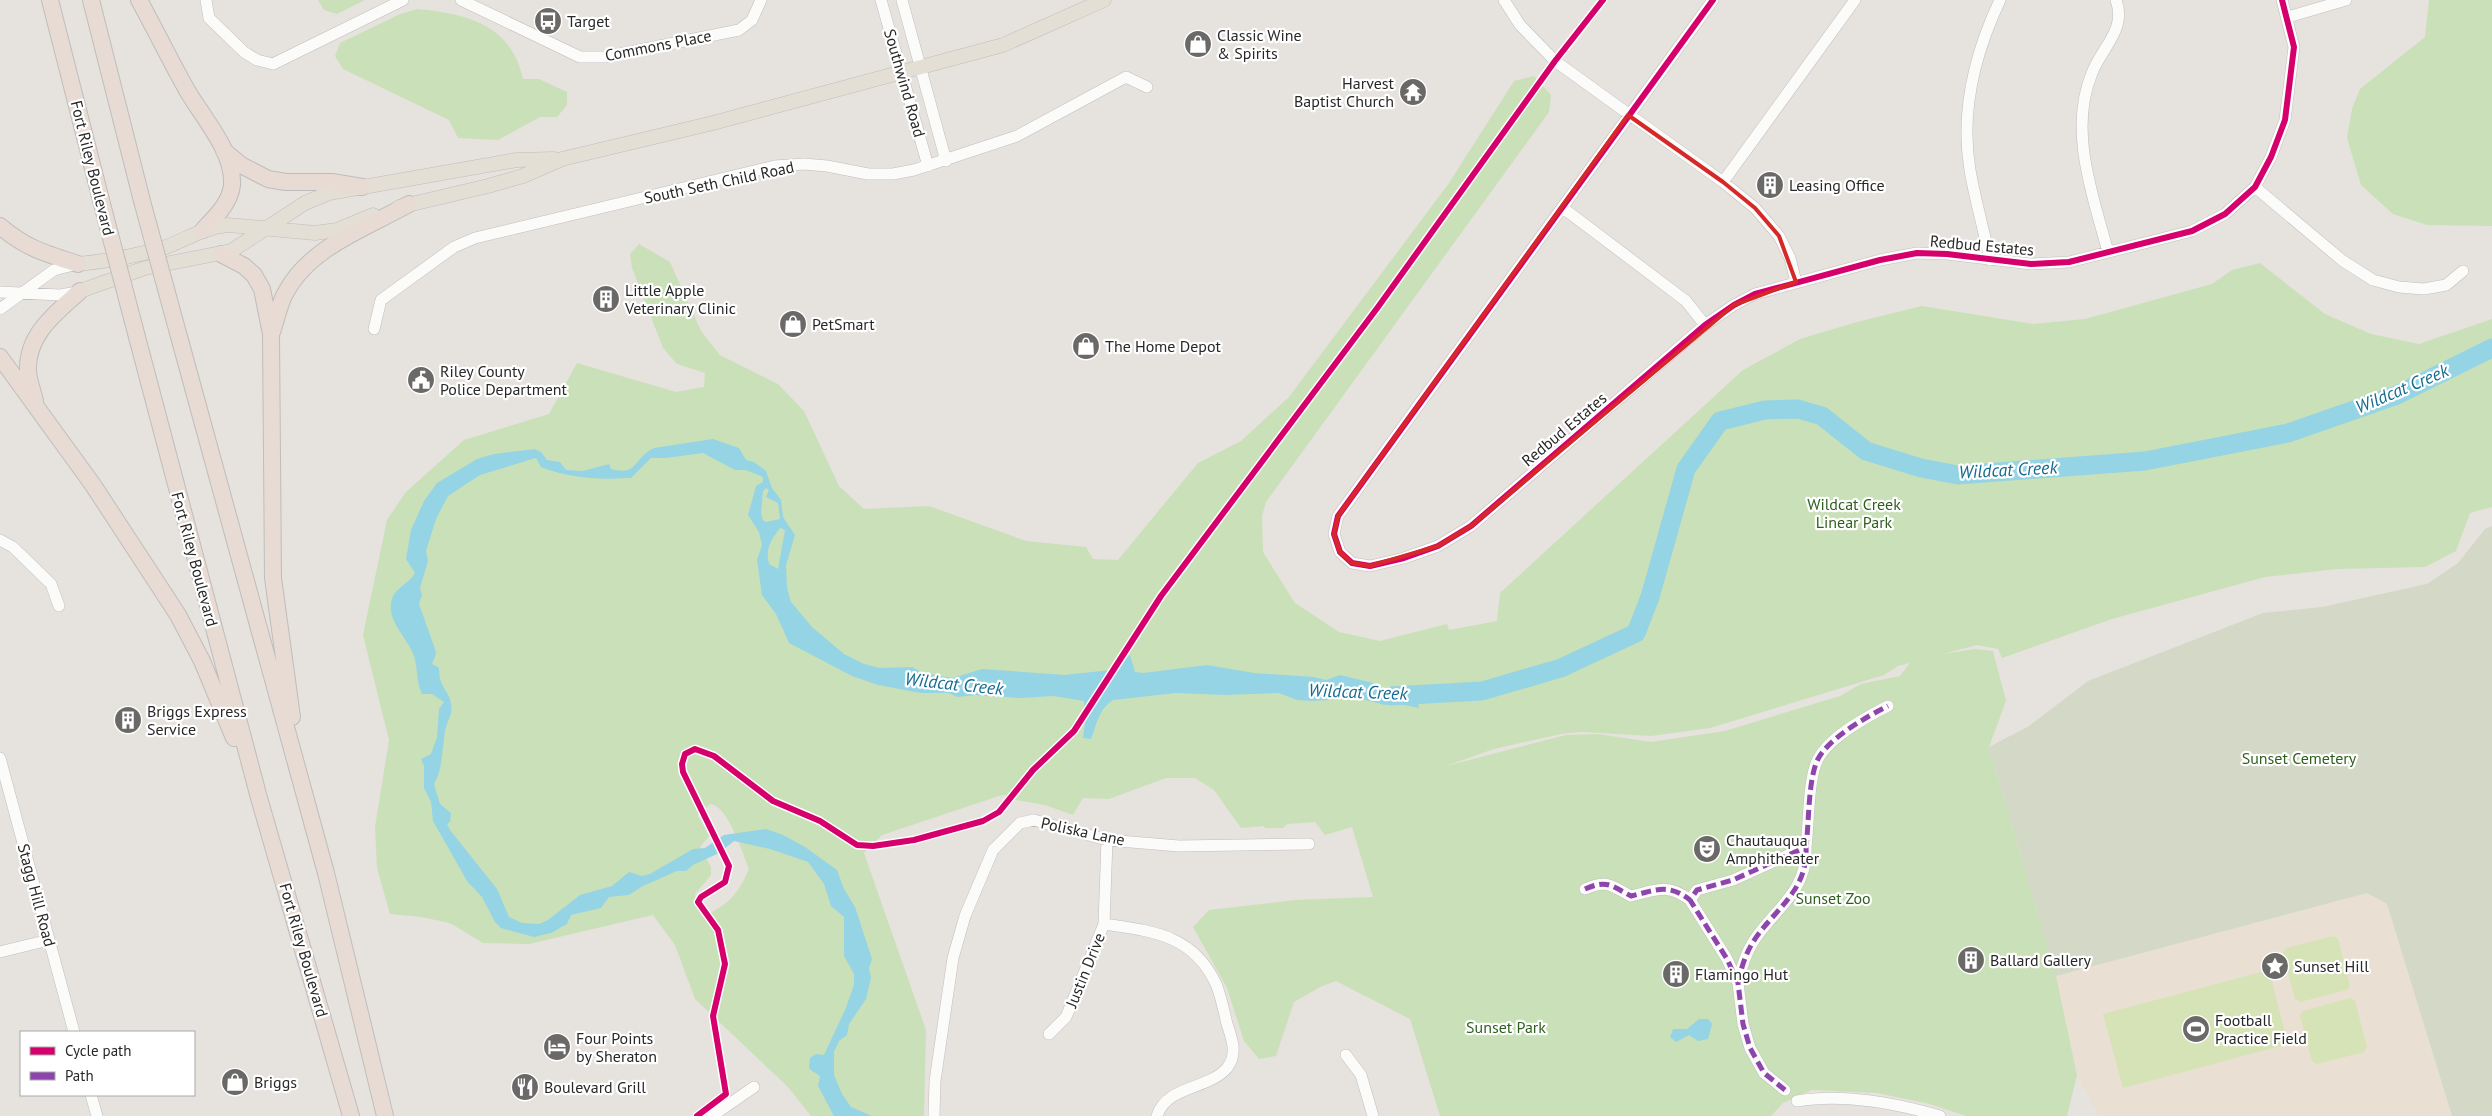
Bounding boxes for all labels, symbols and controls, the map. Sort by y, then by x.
bus stop icon: Target [533,6,563,36]
place label: Target [567,11,610,31]
street label: Commons Place [603,25,713,65]
place label: Classic Wine & Spirits [1217,25,1302,63]
street label: Southwind Road [880,27,930,139]
shop icon: Classic Wine & Spirits [1183,29,1213,59]
place label: Harvest Baptist Church [1294,73,1395,111]
temple icon: Harvest Baptist Church [1398,77,1428,107]
street label: Fort Riley Boulevard [67,98,119,238]
street label: South Seth Child Road [642,156,796,208]
building icon: Leasing Office [1755,170,1785,200]
place label: Leasing Office [1789,175,1885,195]
street label: Redbud Estates [1929,230,2035,260]
place label: Little Apple Veterinary Clinic [624,280,736,318]
building icon: Little Apple Veterinary Clinic [591,284,621,314]
shop icon: PetSmart [778,309,808,339]
place label: PetSmart [812,314,875,334]
shop icon: The Home Depot [1071,331,1101,361]
place label: The Home Depot [1105,336,1222,356]
water label: Wildcat Creek [2352,358,2453,418]
place label: Riley County Police Department [440,361,568,399]
public building icon: Riley County Police Department [406,365,436,395]
street label: Redbud Estates [1518,388,1611,470]
water label: Wildcat Creek [1958,455,2059,484]
street label: Fort Riley Boulevard [167,489,223,629]
park label: Wildcat Creek Linear Park [1807,494,1901,532]
water label: Wildcat Creek [904,667,1005,700]
water label: Wildcat Creek [1308,678,1409,705]
place label: Briggs Express Service [147,701,247,739]
building icon: Briggs Express Service [113,705,143,735]
park label: Sunset Cemetery [2242,748,2357,768]
street label: Poliska Lane [1039,812,1127,850]
place label: Chautauqua Amphitheater [1726,830,1820,868]
theatre icon: Chautauqua Amphitheater [1692,834,1722,864]
street label: Stagg Hill Road [14,841,60,949]
street label: Fort Riley Boulevard [275,881,333,1019]
park label: Sunset Zoo [1795,888,1871,908]
street label: Justin Drive [1061,930,1109,1011]
building icon: Ballard Gallery [1956,945,1986,975]
place label: Ballard Gallery [1990,950,2092,970]
place icon: Sunset Hill [2260,951,2290,981]
place label: Sunset Hill [2294,956,2369,976]
building icon: Flamingo Hut [1661,959,1691,989]
place label: Flamingo Hut [1695,964,1789,984]
place label: Football Practice Field [2215,1010,2307,1048]
sports icon: Football Practice Field [2181,1014,2211,1044]
park label: Sunset Park [1466,1017,1546,1037]
place label: Four Points by Sheraton [576,1028,657,1066]
legend [20,1031,195,1096]
hotel icon: Four Points by Sheraton [542,1032,572,1062]
text: Cycle path [65,1041,131,1060]
text: Path [65,1066,94,1085]
shop icon: Briggs [220,1067,250,1097]
place label: Briggs [254,1072,297,1092]
restaurant icon: Boulevard Grill [510,1072,540,1102]
place label: Boulevard Grill [544,1077,646,1097]

